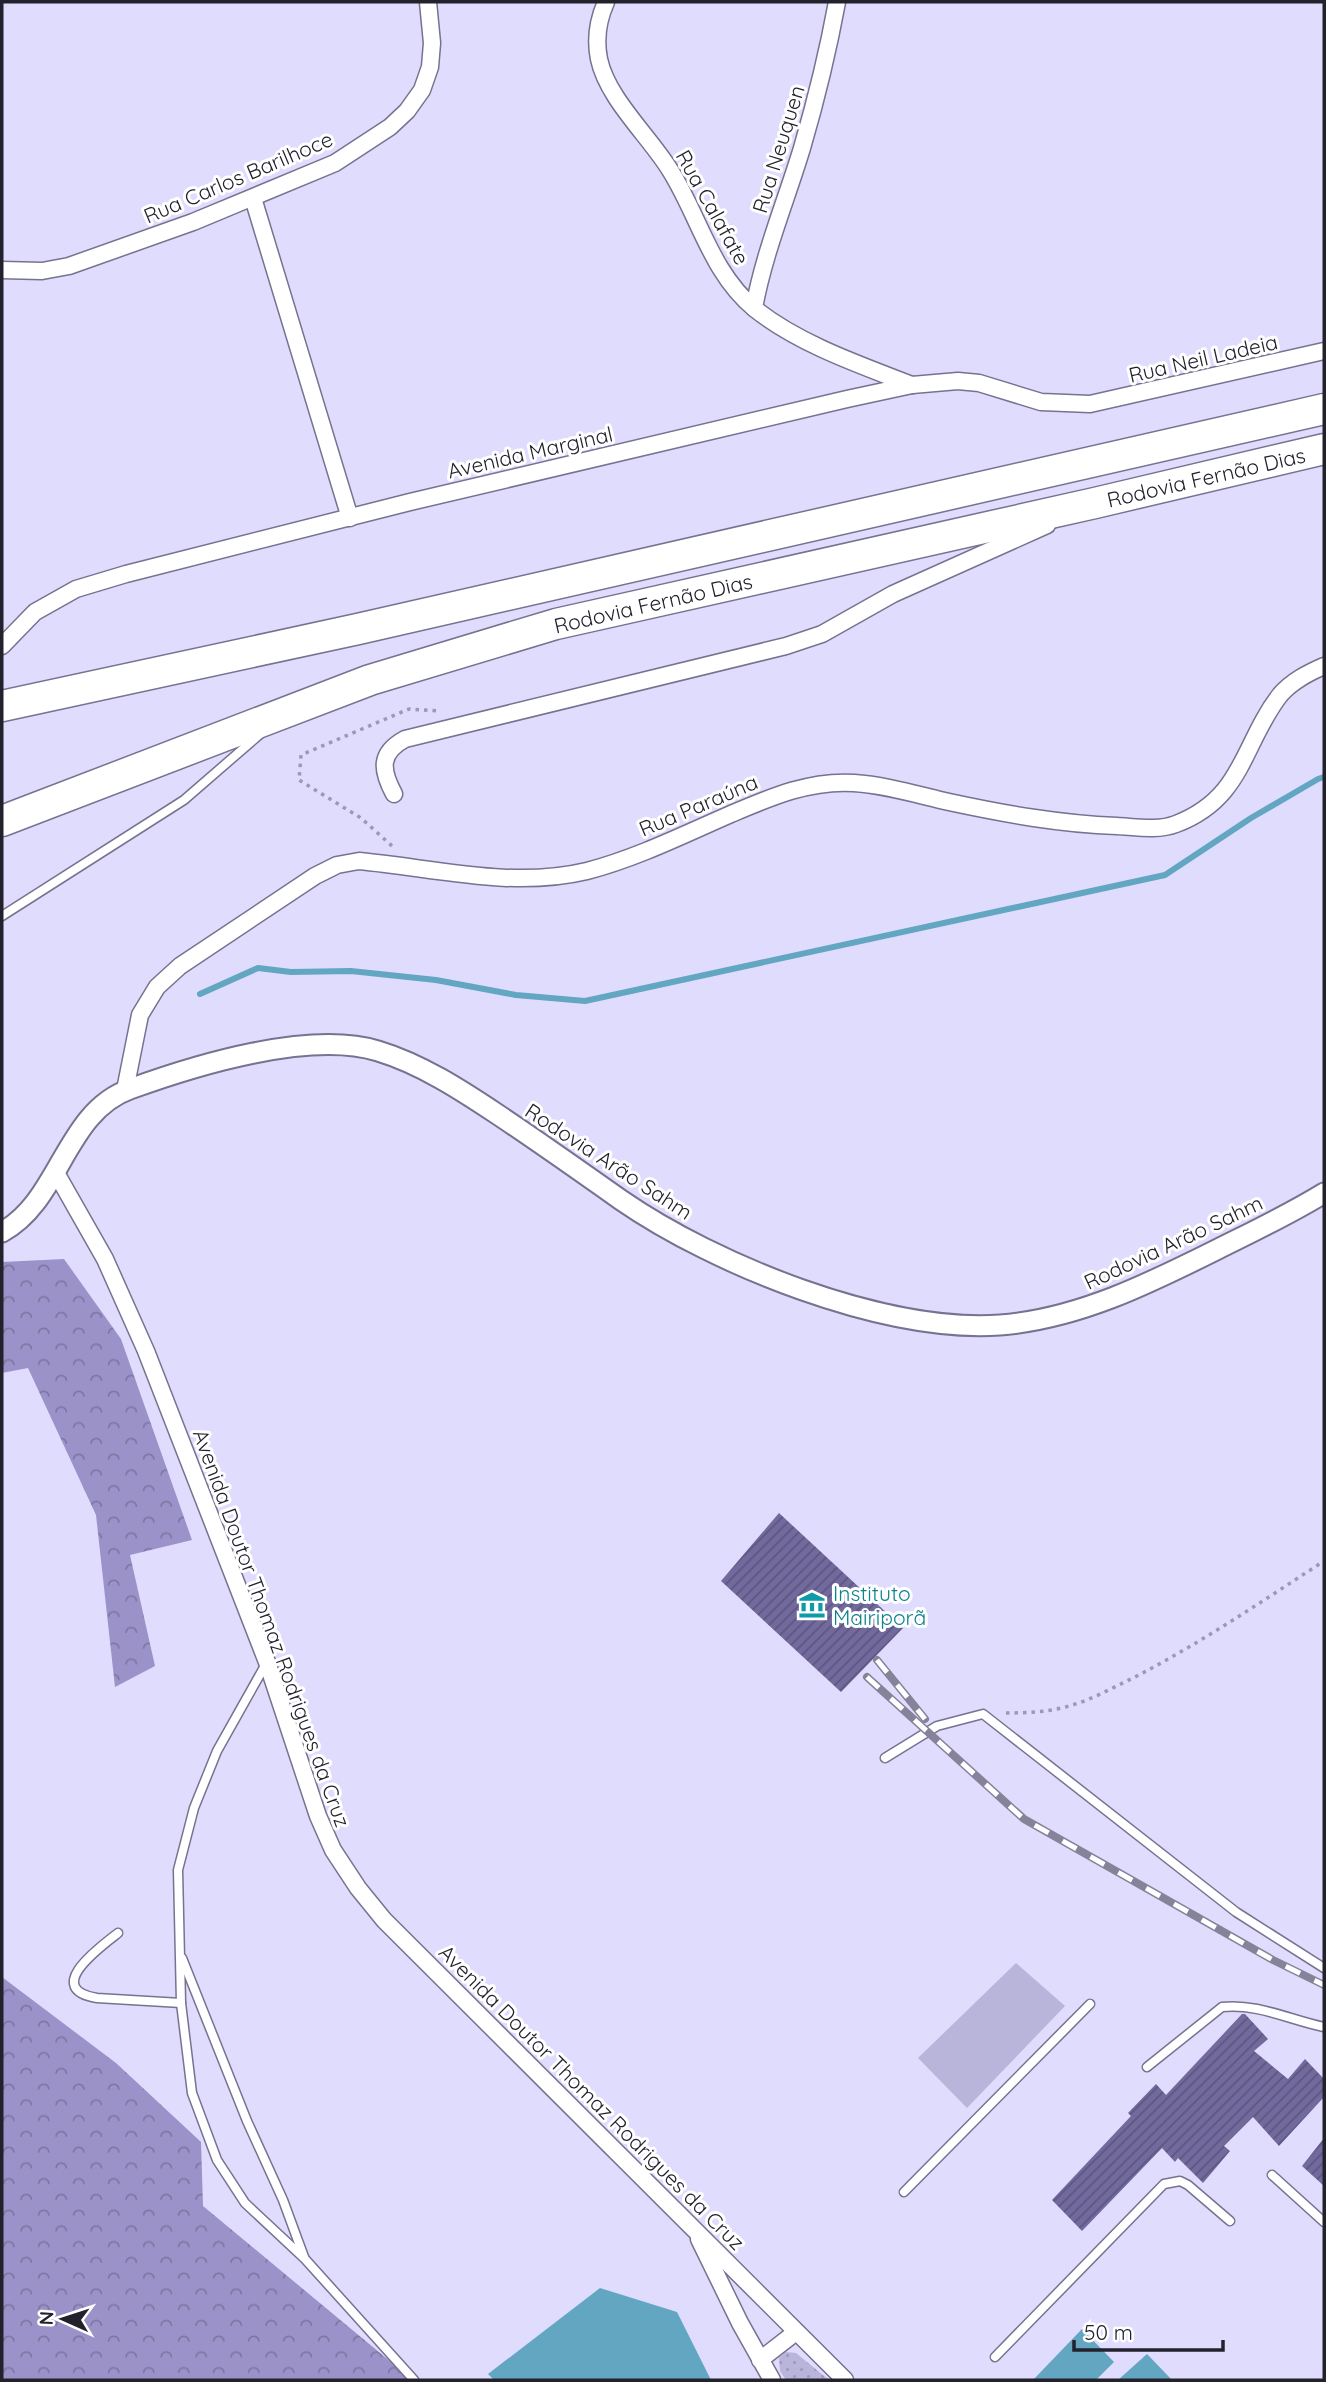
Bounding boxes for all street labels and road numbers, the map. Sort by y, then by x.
street label: Rua Neuquen [746,82,810,216]
street label: Rua Carlos Barilhoce [140,125,336,229]
street label: Rua Calafate [671,145,755,269]
street label: Rua Neil Ladeia [1126,328,1280,388]
street label: Avenida Marginal [445,420,615,484]
street label: Rodovia Fernão Dias [1104,442,1308,512]
street label: Rodovia Fernão Dias [551,568,755,638]
street label: Rua Paraúna [635,768,761,842]
street label: Rodovia Arão Sahm [520,1097,698,1225]
street label: Rodovia Arão Sahm [1080,1189,1266,1295]
street label: Avenida Doutor Thomaz Rodrigues da Cruz [188,1426,356,1830]
street label: Avenida Doutor Thomaz Rodrigues da Cruz [434,1939,750,2255]

